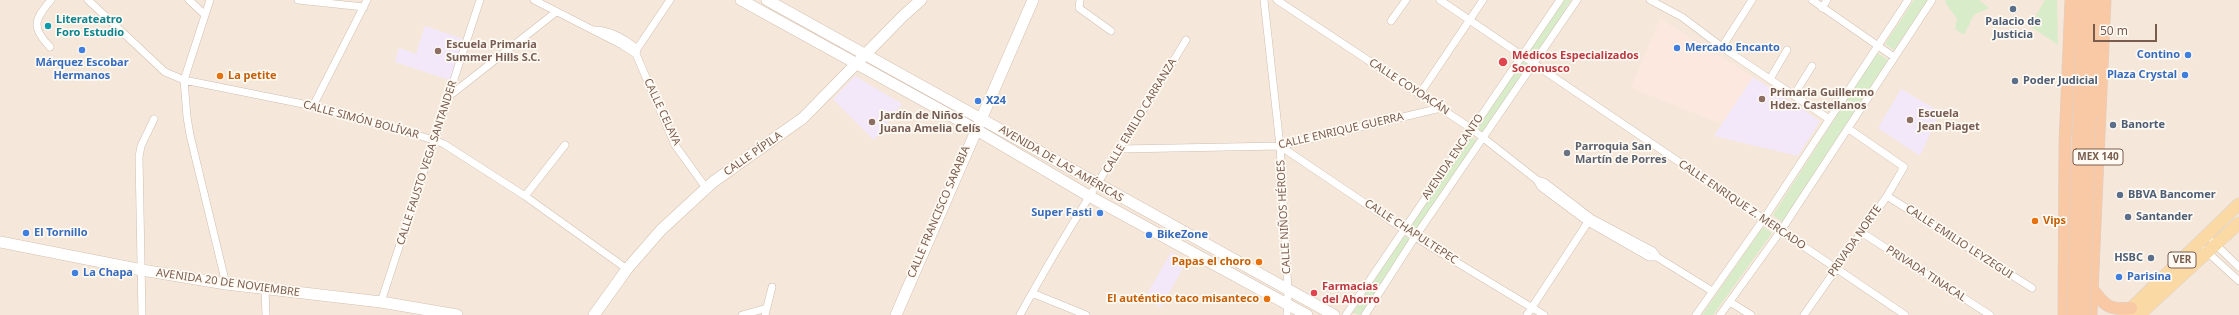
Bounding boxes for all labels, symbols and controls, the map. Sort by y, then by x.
marker: Palacio de Justicia [2008,4,2018,14]
place label: Literateatro Foro Estudio [56,13,124,39]
place label: Palacio de Justicia [1985,15,2041,41]
scale bar [2095,16,2159,42]
marker: Literateatro Foro Estudio [43,21,53,31]
text: 50 m [2100,22,2128,39]
place label: Escuela Primaria Summer Hills S.C. [446,38,540,64]
place label: Mercado Encanto [1685,41,1780,55]
marker: Mercado Encanto [1672,43,1682,53]
marker: Márquez Escobar Hermanos [77,45,87,55]
marker: Escuela Primaria Summer Hills S.C. [433,46,443,56]
place label: Contino [2137,48,2180,62]
place label: Médicos Especializados Soconusco [1512,49,1639,75]
marker: Contino [2183,50,2193,60]
place label: Márquez Escobar Hermanos [35,56,129,82]
street label: CALLE EMILIO CARRANZA [1100,56,1180,176]
street label: CALLE COYOACÁN [1366,56,1452,118]
marker: Médicos Especializados Soconusco [1497,56,1509,68]
place label: Plaza Crystal [2107,68,2177,82]
place label: La petite [228,69,277,83]
marker: Plaza Crystal [2180,70,2190,80]
marker: La petite [215,71,225,81]
place label: Poder Judicial [2023,74,2098,88]
street label: CALLE CELAYA [641,76,683,148]
marker: Poder Judicial [2010,76,2020,86]
street label: CALLE FAUSTO VEGA SANTANDER [394,79,460,247]
place label: Primaria Guillermo Hdez. Castellanos [1770,86,1874,112]
place label: X24 [986,94,1006,108]
marker: Primaria Guillermo Hdez. Castellanos [1757,94,1767,104]
marker: X24 [973,96,983,106]
street label: CALLE SIMÓN BOLÍVAR [302,98,420,142]
place label: Escuela Jean Piaget [1918,107,1980,133]
place label: Jardín de Niños Juana Amelia Celís [880,109,981,135]
street label: CALLE ENRIQUE GUERRA [1277,110,1405,152]
street label: AVENIDA ENCANTO [1419,112,1487,202]
marker: Escuela Jean Piaget [1905,115,1915,125]
marker: Jardín de Niños Juana Amelia Celís [867,117,877,127]
place label: Banorte [2121,118,2165,132]
marker: Banorte [2108,120,2118,130]
street label: AVENIDA DE LAS AMÉRICAS [996,123,1126,205]
street label: CALLE PÍPILA [721,129,785,179]
place label: Parroquia San Martín de Porres [1575,140,1667,166]
street label: CALLE FRANCISCO SARABIA [905,144,973,280]
marker: Parroquia San Martín de Porres [1562,148,1572,158]
road number: MEX 140 [2073,149,2123,165]
street label: CALLE ENRIQUE Z. MERCADO [1676,157,1808,253]
street label: CALLE NIÑOS HÉROES [1274,160,1294,274]
place label: BBVA Bancomer [2128,188,2216,202]
marker: BBVA Bancomer [2115,190,2125,200]
street label: CALLE CHAPULTEPEC [1362,197,1460,267]
street label: CALLE EMILIO LEYZEGUI [1903,202,2015,282]
street label: PRIVADA NORTE [1825,203,1885,279]
place label: Super Fasti [1031,206,1092,220]
marker: Super Fasti [1095,208,1105,218]
place label: Santander [2136,210,2193,224]
marker: Santander [2123,212,2133,222]
place label: Vips [2043,214,2066,228]
marker: Vips [2030,216,2040,226]
place label: El Tornillo [34,226,88,240]
marker: El Tornillo [21,228,31,238]
place label: BikeZone [1157,228,1208,242]
marker: BikeZone [1144,230,1154,240]
street label: PRIVADA TINACAL [1883,243,1969,305]
place label: HSBC [2114,251,2143,265]
road number: VER [2168,252,2196,268]
marker: HSBC [2146,253,2156,263]
place label: Papas el choro [1172,255,1251,269]
marker: Papas el choro [1254,257,1264,267]
place label: La Chapa [83,266,133,280]
street label: AVENIDA 20 DE NOVIEMBRE [155,266,301,300]
marker: La Chapa [70,268,80,278]
place label: Parisina [2127,270,2171,284]
marker: Parisina [2114,272,2124,282]
place label: Farmacias del Ahorro [1322,280,1380,306]
marker: Farmacias del Ahorro [1309,288,1319,298]
place label: El auténtico taco misanteco [1107,292,1259,306]
marker: El auténtico taco misanteco [1262,294,1272,304]

